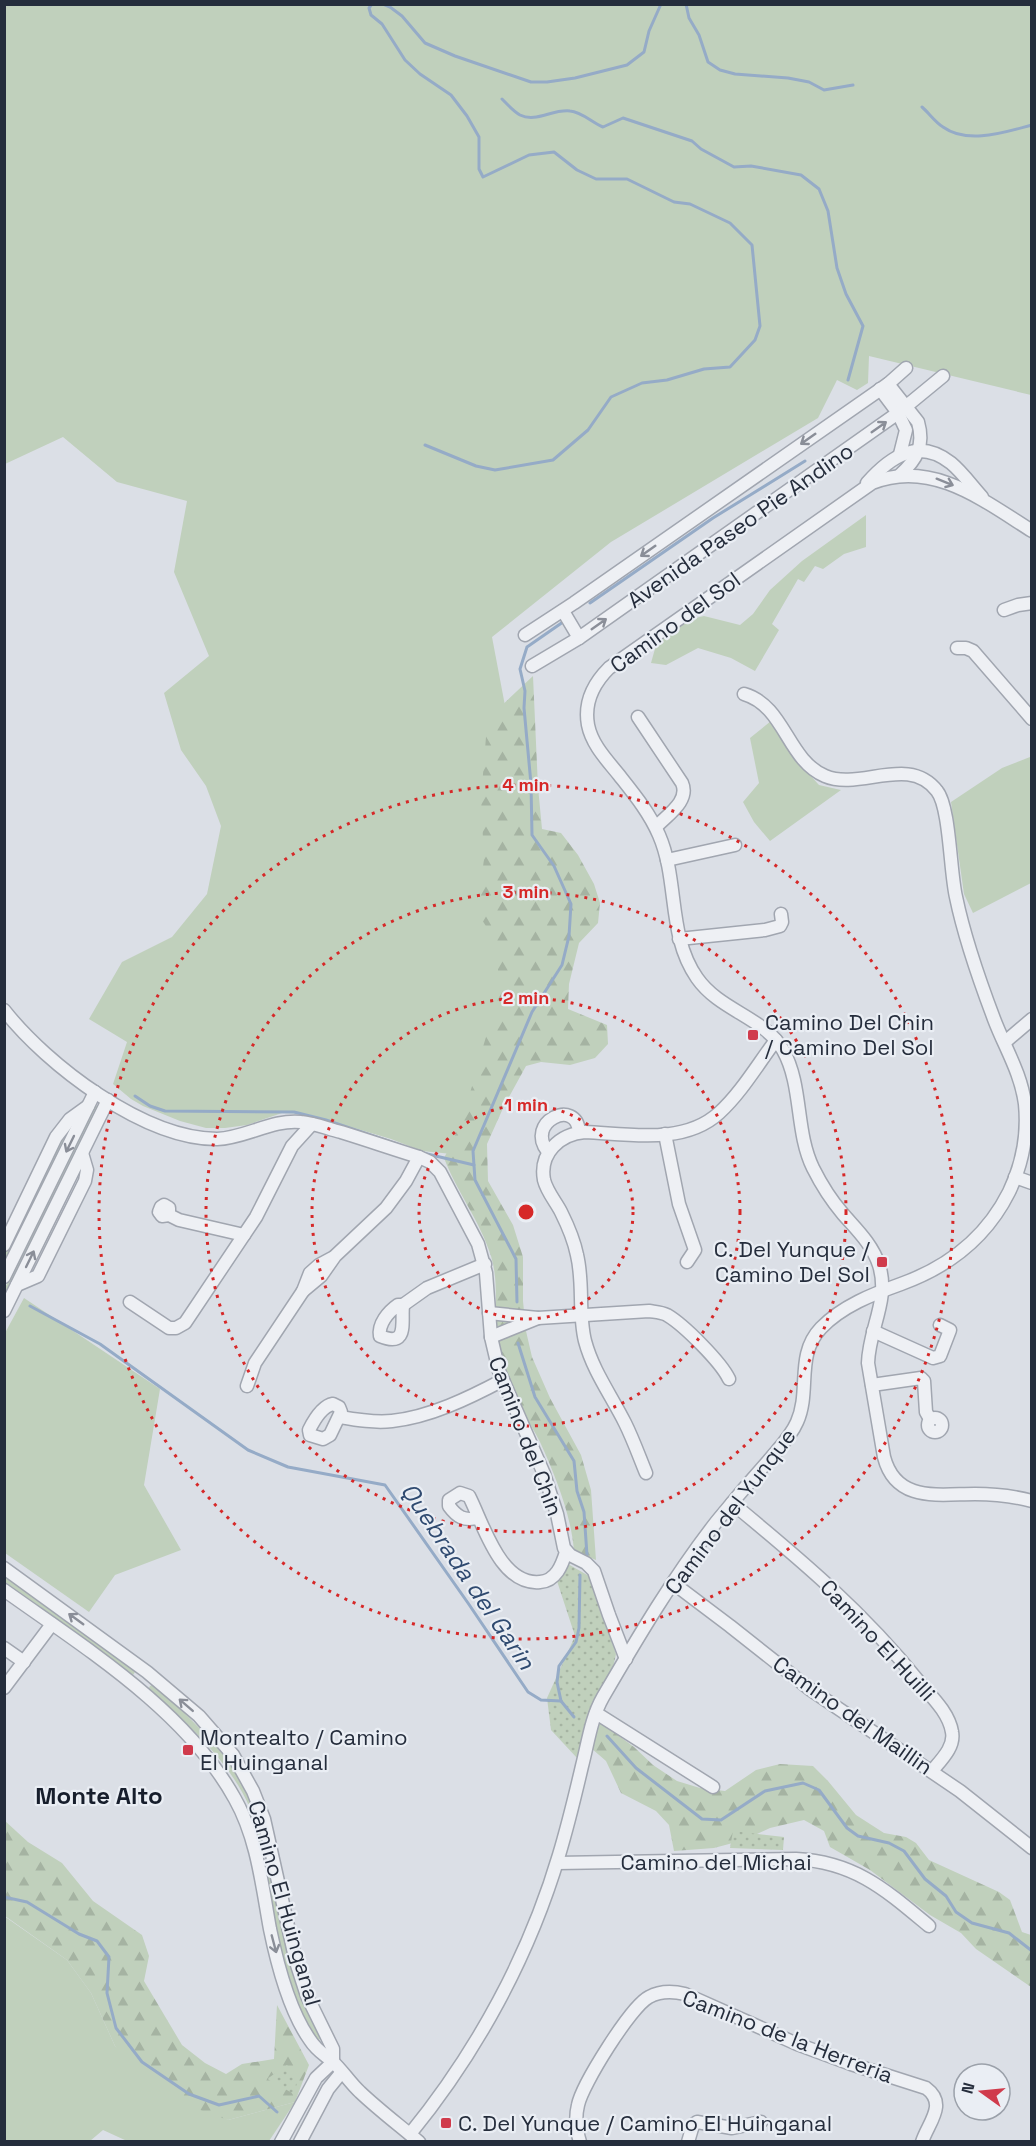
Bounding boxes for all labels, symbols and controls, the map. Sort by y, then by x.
one-way arrow [870,421,886,433]
one-way arrow [800,433,817,445]
street label: Avenida Paseo Pie Andino [622,436,858,614]
one-way arrow [935,477,954,488]
one-way arrow [641,545,657,557]
street label: Camino del Sol [604,565,746,679]
one-way arrow [590,618,607,630]
text: 4 min [502,773,550,796]
text: 3 min [503,880,549,903]
text: 2 min [503,986,549,1009]
place label: Camino Del Chin / Camino Del Sol [765,1008,934,1061]
marker: Camino Del Chin / Camino Del Sol [746,1028,760,1042]
text: 1 min [504,1093,548,1116]
one-way arrow [63,1135,75,1153]
centre of rings [516,1202,536,1222]
place label: C. Del Yunque / Camino Del Sol [714,1235,871,1288]
one-way arrow [25,1250,36,1268]
marker: C. Del Yunque / Camino Del Sol [875,1255,889,1269]
street label: Camino del Chin [483,1352,569,1520]
street label: Camino del Yunque [658,1422,802,1600]
water label: Quebrada del Garin [394,1477,543,1676]
street label: Camino El Huilli [814,1573,942,1707]
one-way arrow [68,1613,84,1625]
street label: Camino del Maillin [768,1649,938,1781]
one-way arrow [179,1698,194,1712]
place label: Montealto / Camino El Huinganal [200,1723,408,1776]
marker: Montealto / Camino El Huinganal [181,1743,195,1757]
district label: Monte Alto [35,1780,163,1811]
street label: Camino El Huinganal [242,1797,328,2009]
street label: Camino del Michai [620,1848,812,1876]
one-way arrow [269,1934,280,1953]
street label: Camino de la Herreria [679,1983,898,2089]
north arrow [952,2062,1012,2122]
text: N [956,2080,980,2096]
place label: C. Del Yunque / Camino El Huinganal [458,2109,832,2137]
marker: C. Del Yunque / Camino El Huinganal [439,2116,453,2130]

